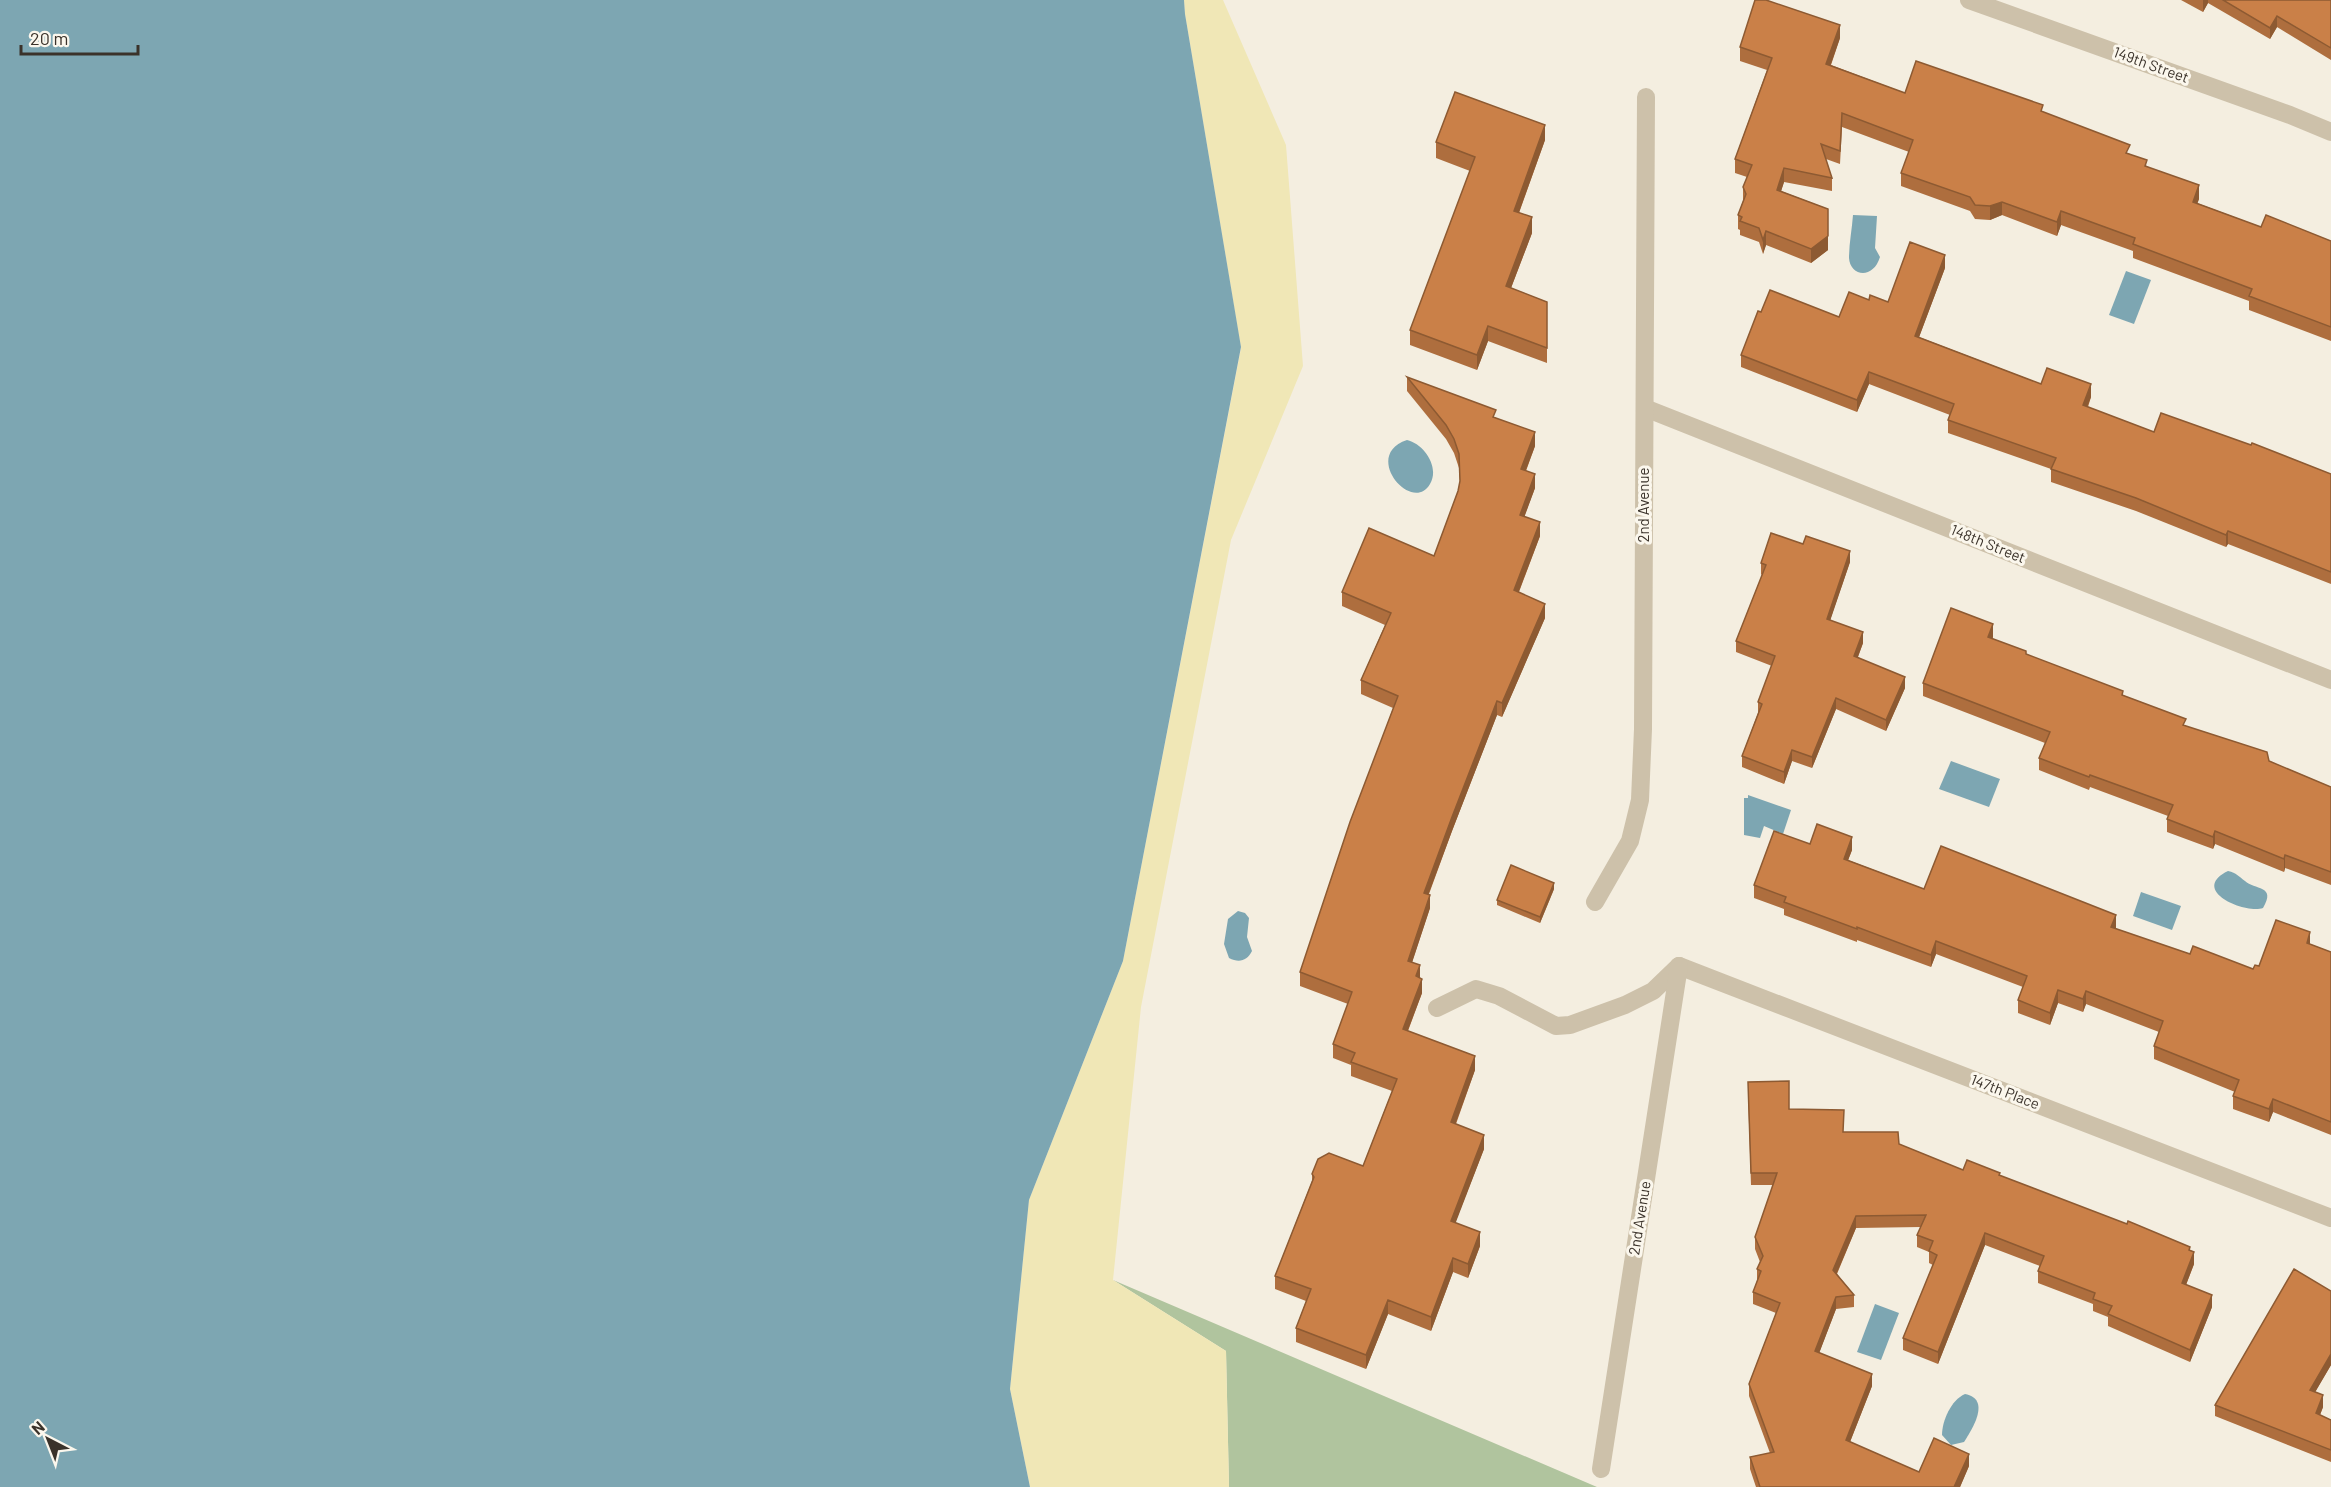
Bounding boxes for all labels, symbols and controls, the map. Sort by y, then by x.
scale bar [21,18,138,56]
text: 20 m [30,27,68,49]
street label: 149th Street [2111,42,2191,86]
street label: 2nd Avenue [1634,468,1652,542]
street label: 148th Street [1948,520,2028,566]
street label: 147th Place [1968,1070,2042,1112]
street label: 2nd Avenue [1624,1179,1654,1256]
north arrow [18,1409,78,1469]
text: N [27,1417,48,1438]

